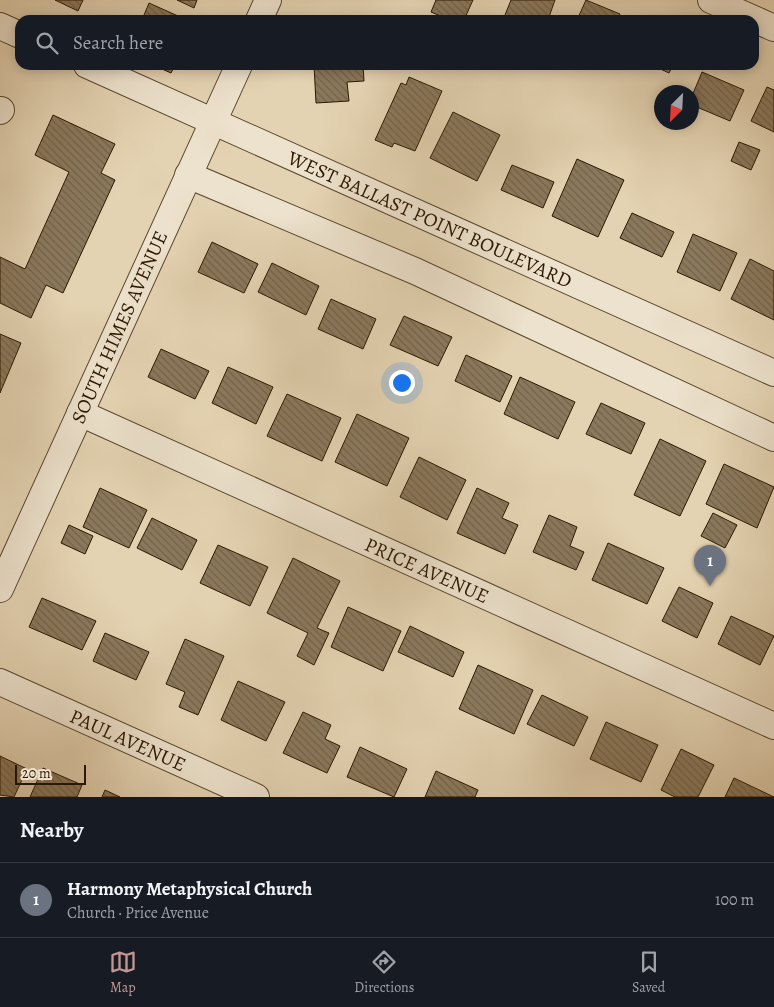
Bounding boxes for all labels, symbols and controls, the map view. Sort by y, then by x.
search box [15,15,759,70]
icon: search [33,29,61,57]
text: Search here [73,30,163,56]
north arrow [654,85,699,130]
street label: WEST BALLAST POINT BOULEVARD [283,144,576,294]
street label: SOUTH HIMES AVENUE [65,227,174,428]
your location [389,370,415,396]
street label: PRICE AVENUE [360,531,493,610]
pin: 1 [694,545,726,586]
street label: PAUL AVENUE [65,703,190,778]
scale bar [15,762,86,785]
text: 20 m [22,764,51,783]
text: Nearby [20,816,83,844]
text: Harmony Metaphysical Church [67,876,312,902]
text: 1 [33,889,39,911]
text: 100 m [715,889,754,911]
text: Church · Price Avenue [67,902,209,924]
tab: Map [109,948,137,997]
tab: Directions [354,948,414,997]
tab: Saved [632,948,665,997]

